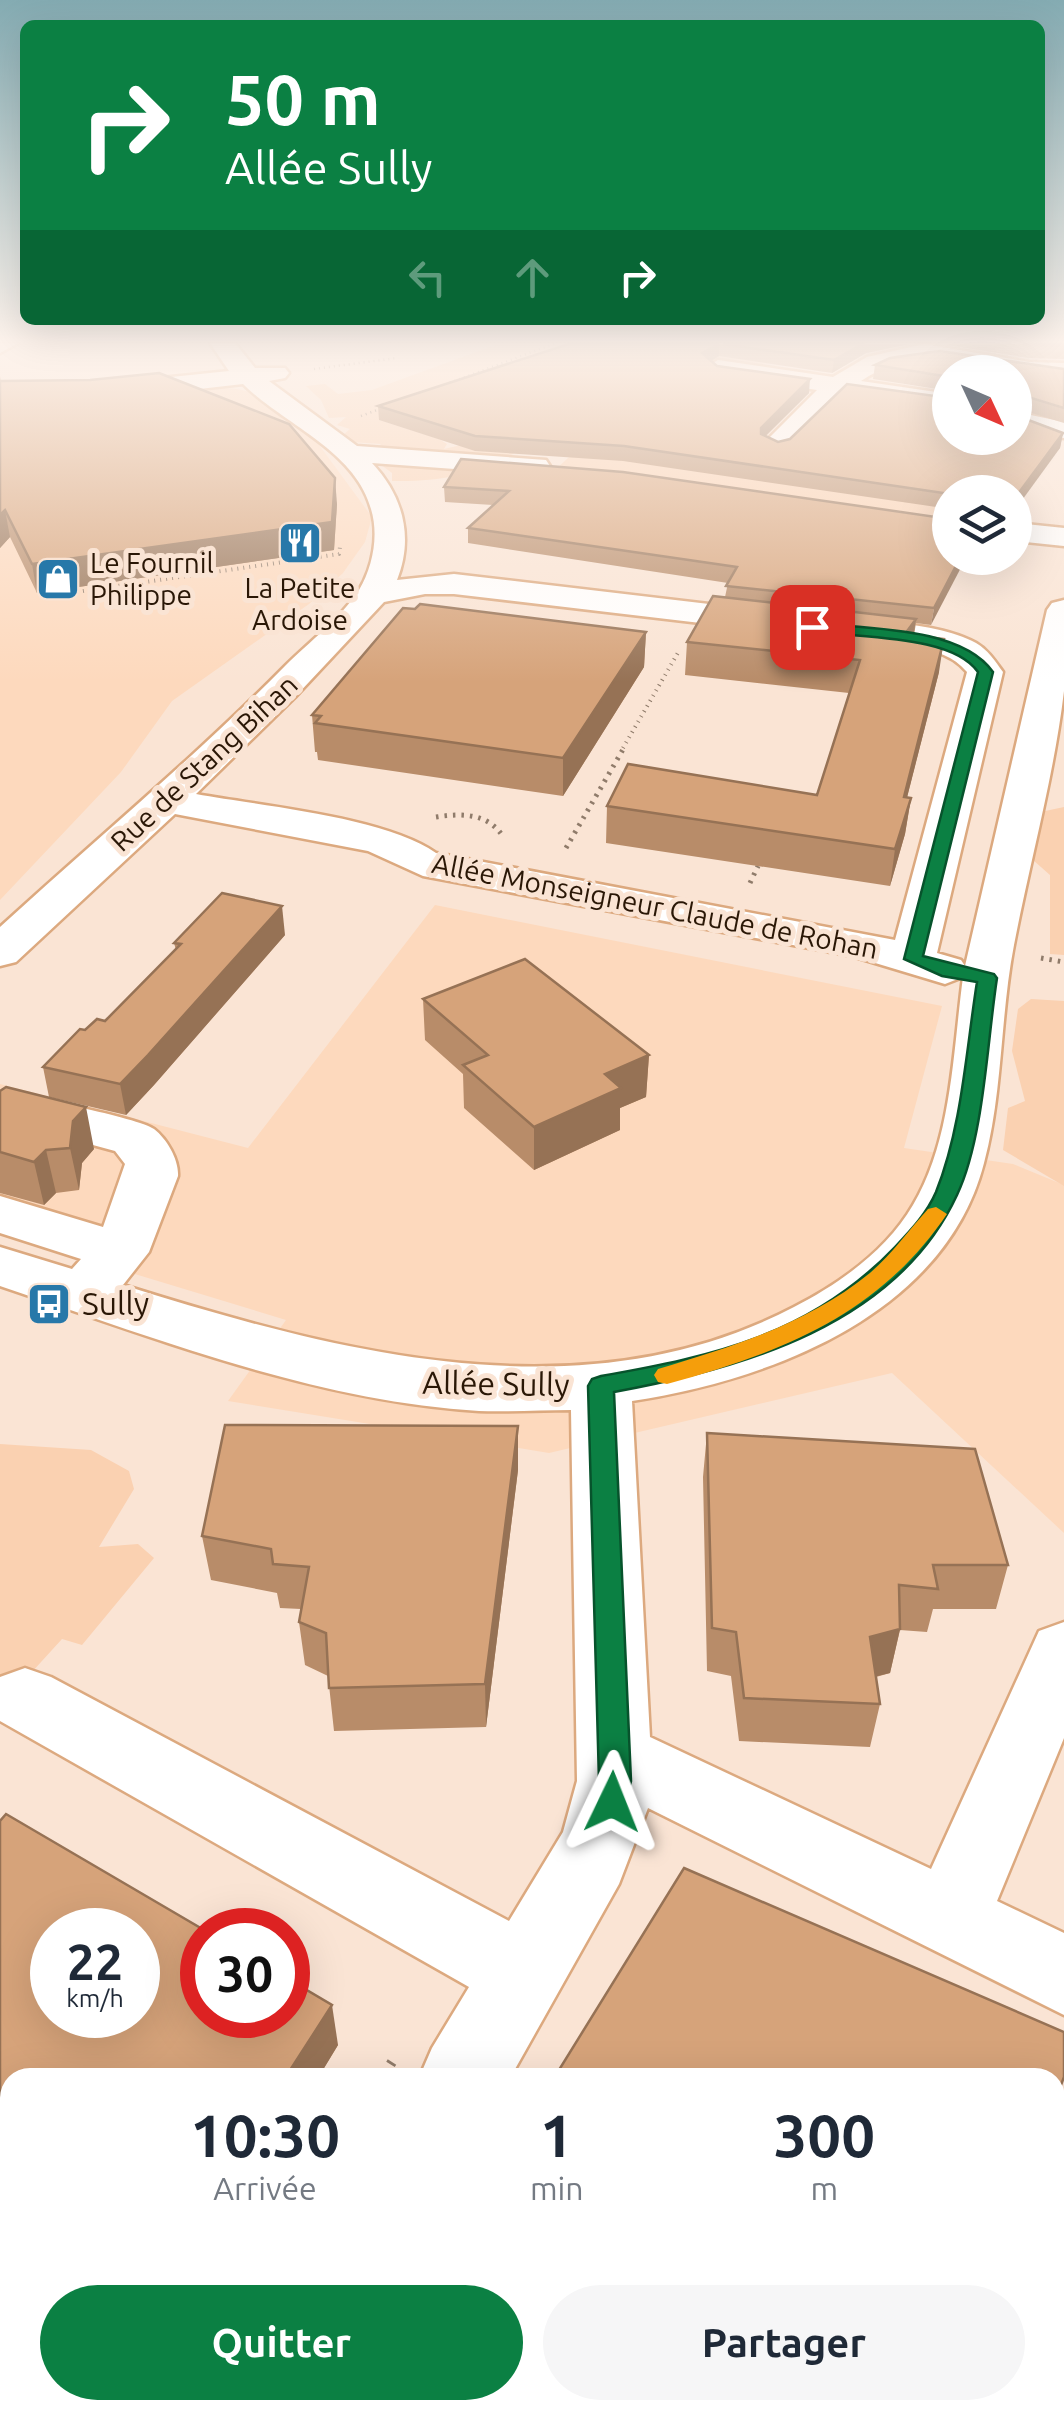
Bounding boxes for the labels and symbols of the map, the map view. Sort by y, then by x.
north arrow [932,355,1032,455]
restaurant icon: La Petite Ardoise [277,520,323,566]
place label: Le Fournil Philippe [90,547,214,610]
shop icon: Le Fournil Philippe [35,556,81,602]
place label: La Petite Ardoise [245,572,355,635]
pin [770,585,855,670]
street label: Rue de Stang Bihan [104,668,303,857]
street label: Allée Monseigneur Claude de Rohan [430,847,881,964]
bus stop icon: Sully [26,1281,72,1327]
place label: Sully [82,1285,149,1321]
street label: Allée Sully [422,1364,570,1402]
position arrow [560,1750,664,1854]
speed limit sign: 30 [180,1908,310,2038]

